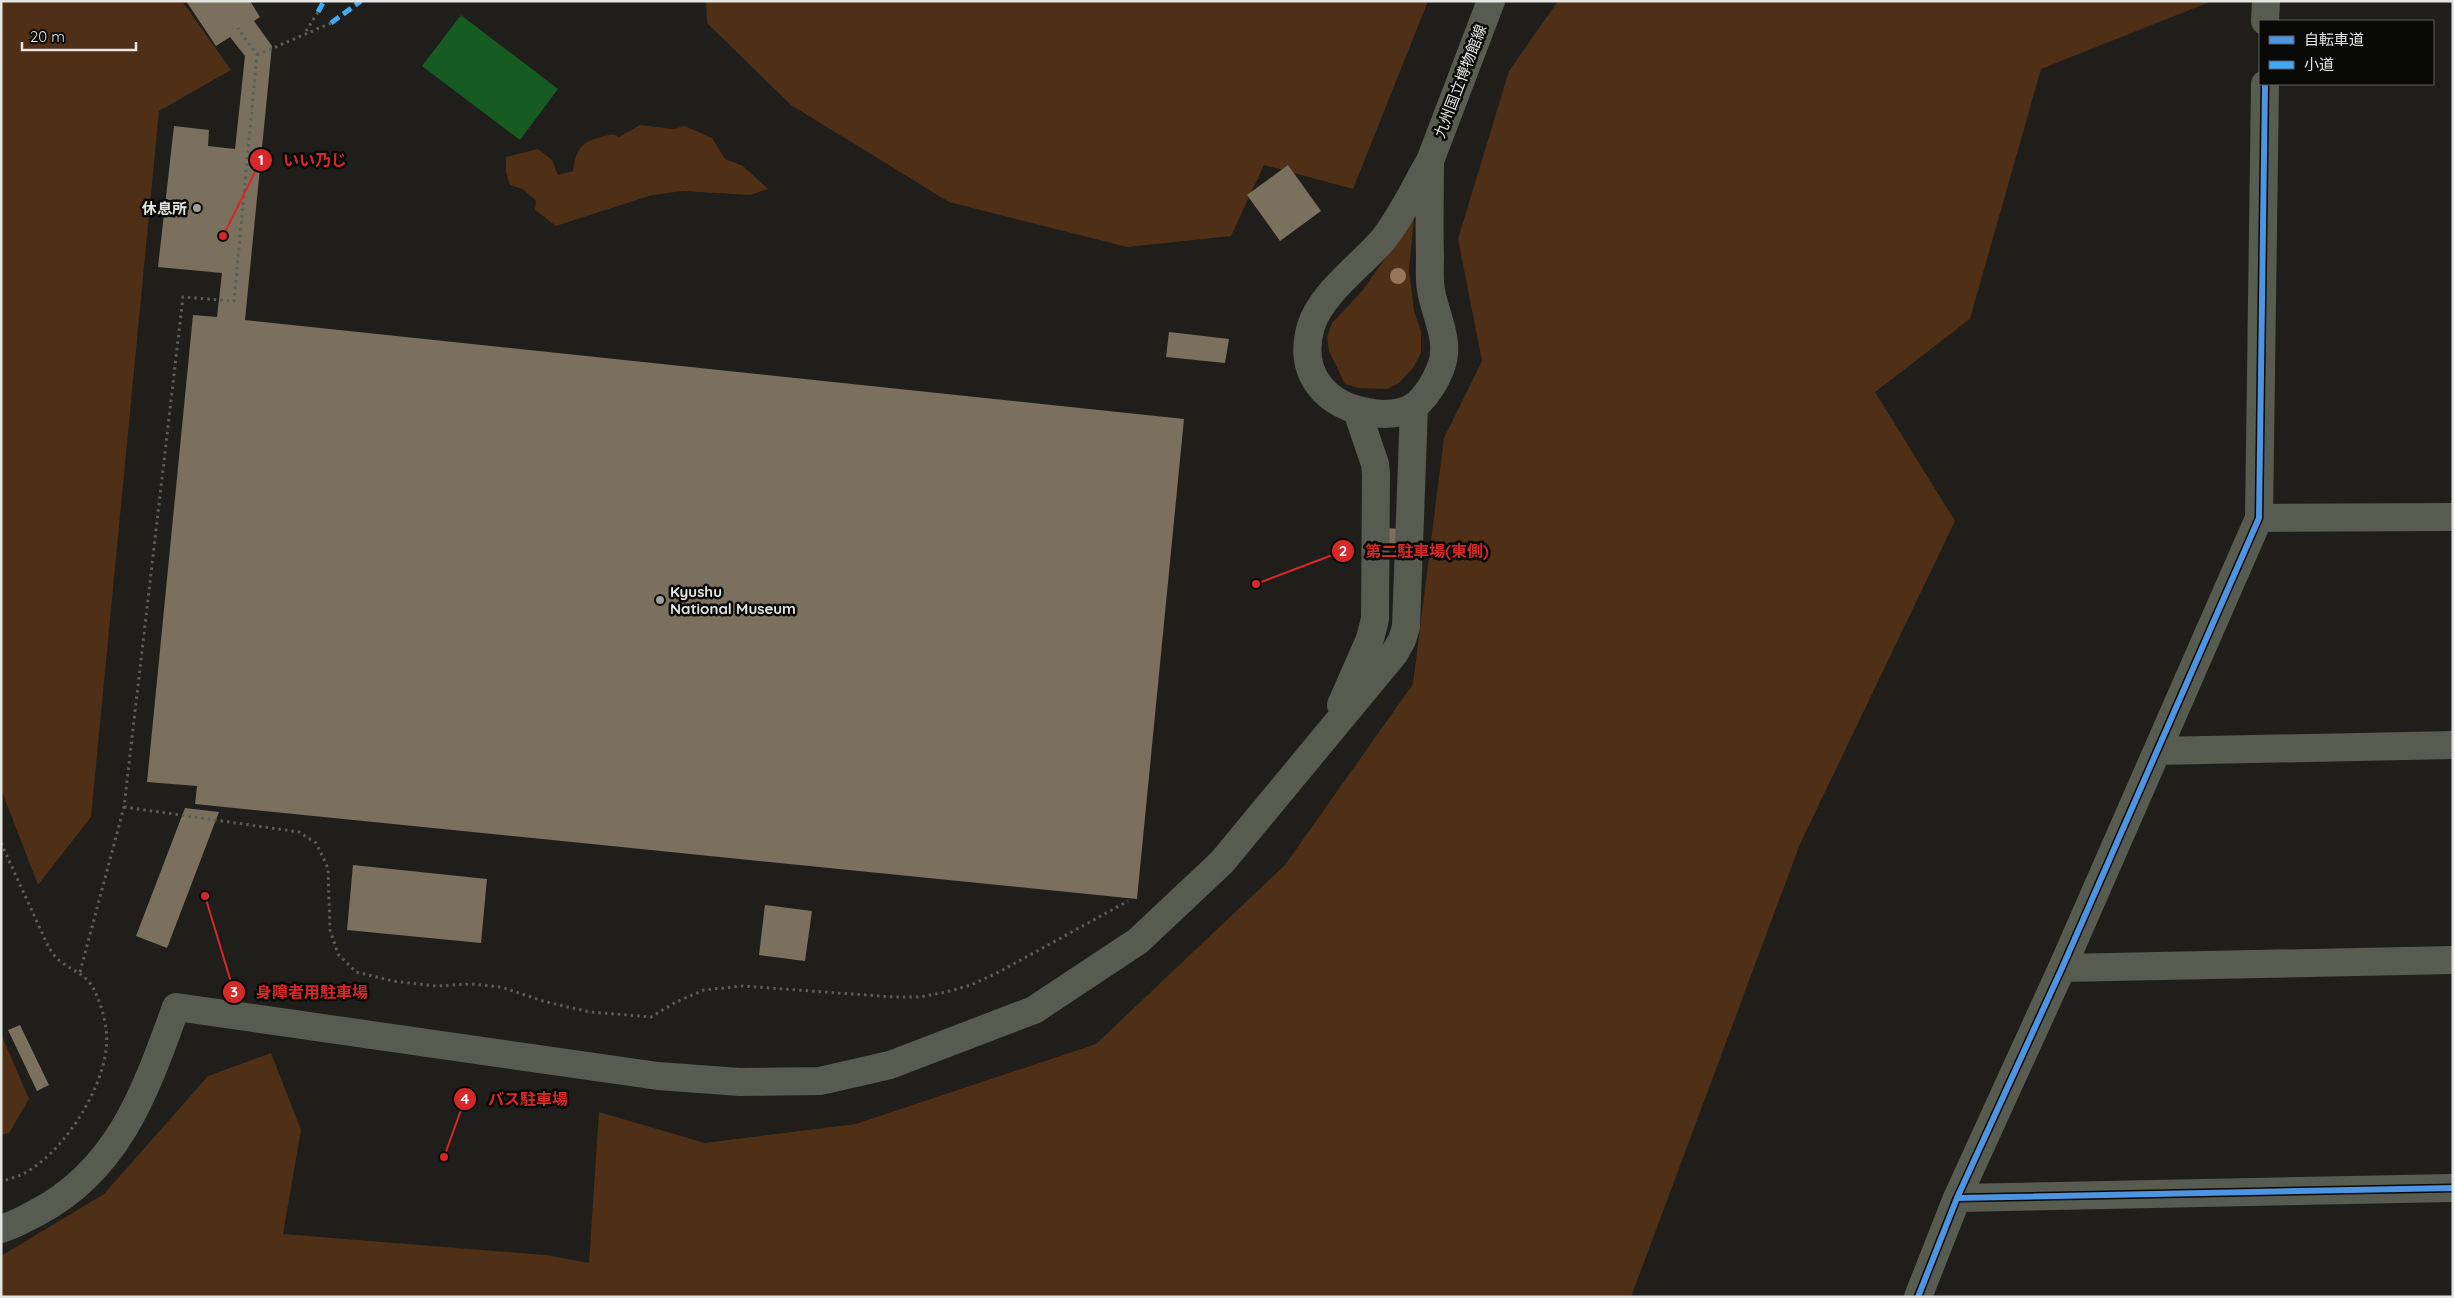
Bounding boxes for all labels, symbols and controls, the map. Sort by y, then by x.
scale bar [22,20,136,52]
legend [2259,20,2434,85]
street label: 九州国立博物館線 [1430,22,1490,140]
text: 20 m [30,27,65,46]
text: 自転車道 [2304,30,2364,49]
text: 小道 [2304,55,2334,74]
callout: いい乃じ [248,144,357,175]
text: 1 [258,150,264,169]
text: いい乃じ [283,150,347,170]
place label: 休息所 [142,199,187,218]
marker: 休息所 [191,202,203,214]
callout: 第二駐車場(東側) [1330,536,1499,567]
text: 2 [1339,541,1347,560]
text: 第二駐車場(東側) [1365,541,1489,561]
place label: Kyushu National Museum [670,582,796,618]
marker: Kyushu National Museum [654,594,666,606]
callout: 身障者用駐車場 [221,977,378,1008]
text: 3 [230,982,238,1001]
text: 身障者用駐車場 [256,982,368,1002]
callout: バス駐車場 [453,1084,578,1115]
text: 4 [461,1089,470,1108]
text: バス駐車場 [488,1089,568,1109]

